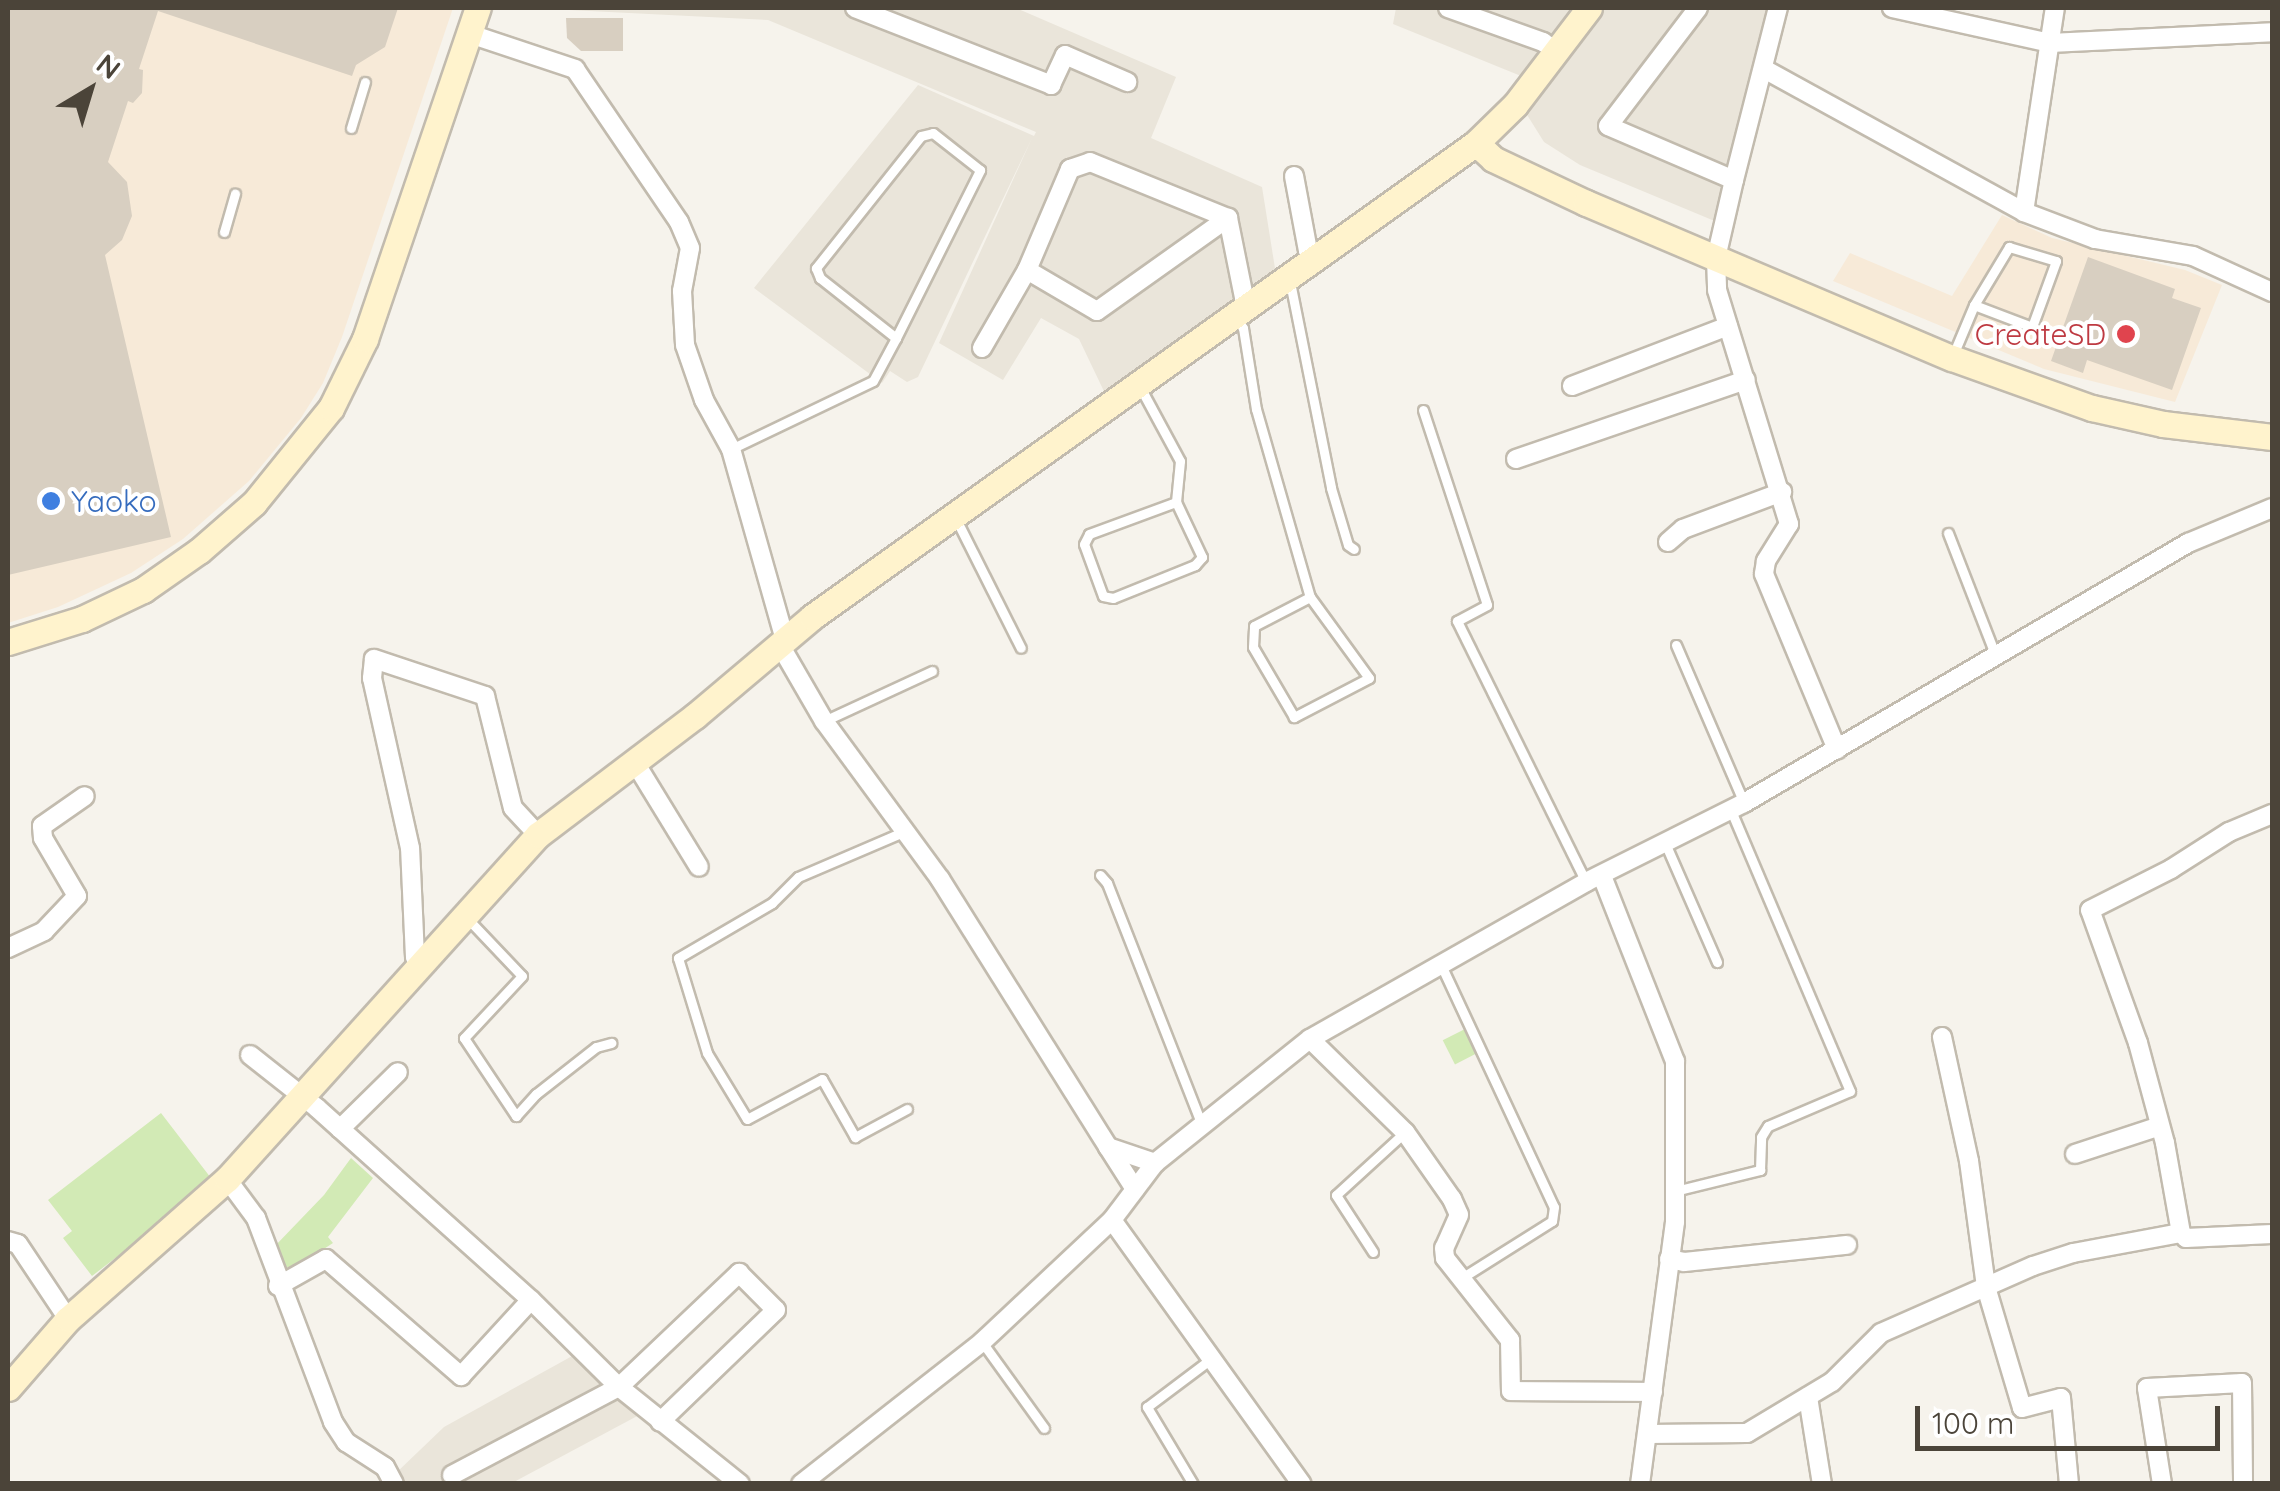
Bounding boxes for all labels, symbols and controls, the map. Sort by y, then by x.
north arrow [40,40,140,140]
text: N [90,46,128,86]
place label: CreateSD [1975,316,2106,352]
marker: CreateSD [2115,323,2137,345]
place label: Yaoko [71,483,157,519]
marker: Yaoko [40,490,62,512]
scale bar [1920,1386,2225,1448]
text: 100 m [1932,1404,2014,1442]

